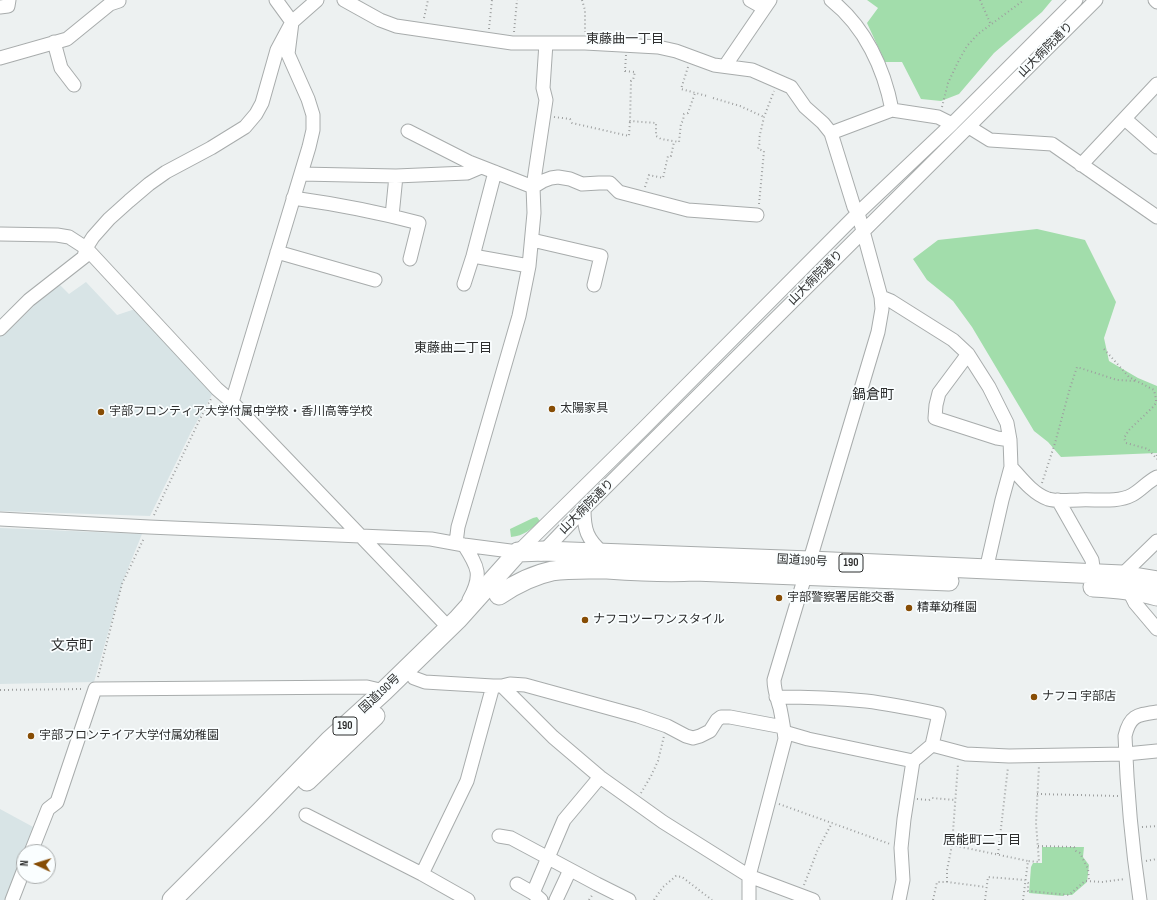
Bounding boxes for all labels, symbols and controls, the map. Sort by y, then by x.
street label: 山大病院通り [1015,19,1077,81]
district label: 東藤曲一丁目 [586,32,664,48]
street label: 山大病院通り [785,247,847,309]
district label: 東藤曲二丁目 [414,341,492,357]
district label: 鍋倉町 [852,387,894,403]
place label: 太陽家具 [560,402,608,416]
marker: 太陽家具 [547,404,557,414]
place label: 宇部フロンティア大学付属中学校・香川高等学校 [109,405,373,419]
marker: 宇部フロンティア大学付属中学校・香川高等学校 [96,407,106,417]
street label: 山大病院通り [556,476,618,538]
street label: 国道190号 [776,552,828,570]
road number: 190 [839,554,863,572]
place label: 宇部警察署居能交番 [787,591,895,605]
marker: 宇部警察署居能交番 [774,593,784,603]
place label: 精華幼稚園 [917,601,977,615]
marker: 精華幼稚園 [904,603,914,613]
place label: ナフコツーワンスタイル [593,613,725,627]
marker: ナフコツーワンスタイル [580,615,590,625]
district label: 文京町 [51,638,93,654]
street label: 国道190号 [356,671,404,717]
place label: ナフコ 宇部店 [1042,690,1116,704]
marker: ナフコ 宇部店 [1029,692,1039,702]
road number: 190 [333,717,357,735]
place label: 宇部フロンテイア大学付属幼稚園 [39,729,219,743]
marker: 宇部フロンテイア大学付属幼稚園 [26,731,36,741]
district label: 居能町二丁目 [943,833,1021,849]
north arrow [16,844,56,884]
text: N [18,860,31,867]

